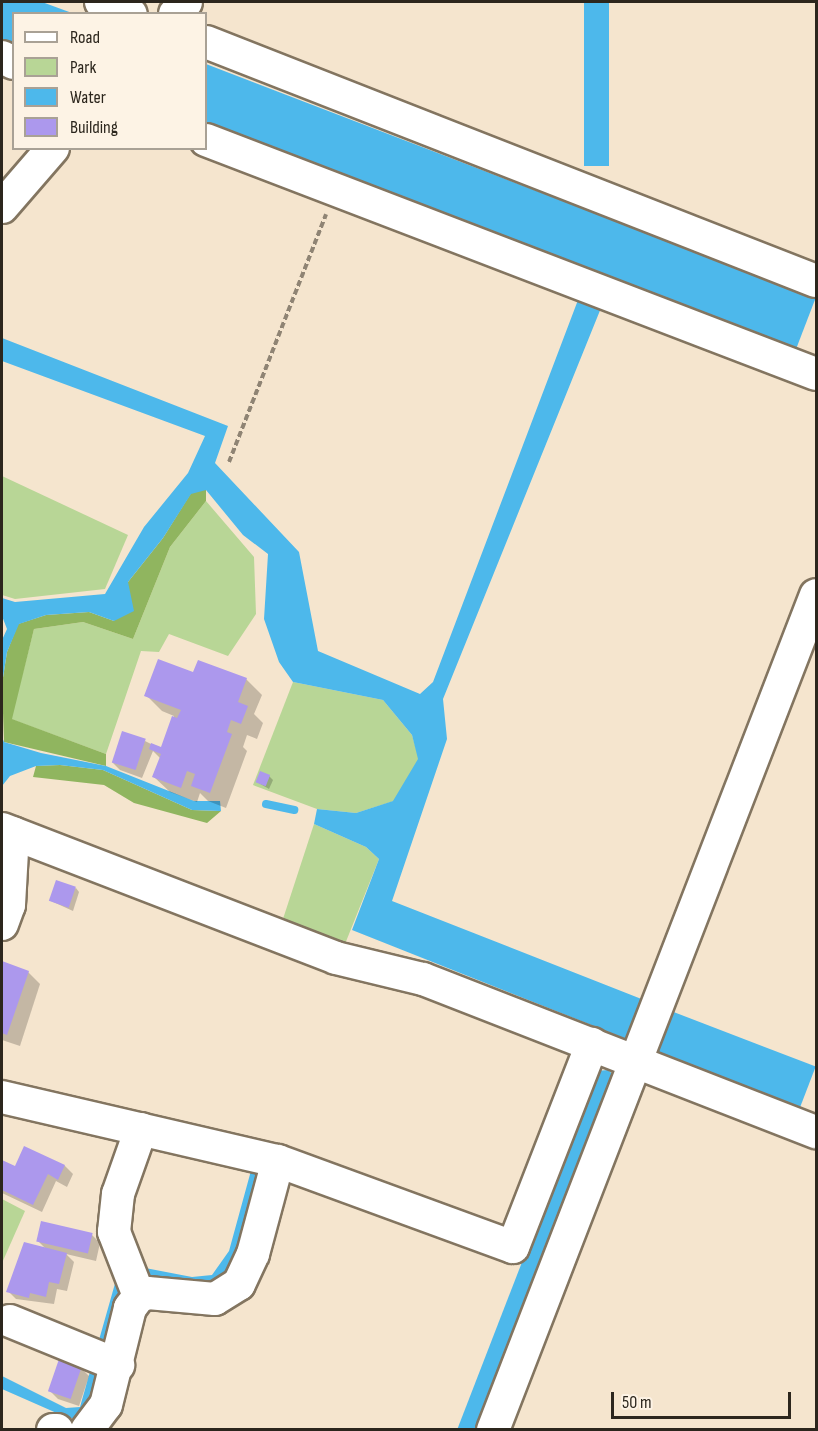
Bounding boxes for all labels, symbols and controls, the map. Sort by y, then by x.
legend [12,12,207,150]
text: Road [70,27,100,48]
text: Park [70,57,96,78]
text: Water [70,87,106,108]
text: Building [70,117,118,138]
scale bar [614,1380,794,1418]
text: 50 m [622,1392,652,1413]

